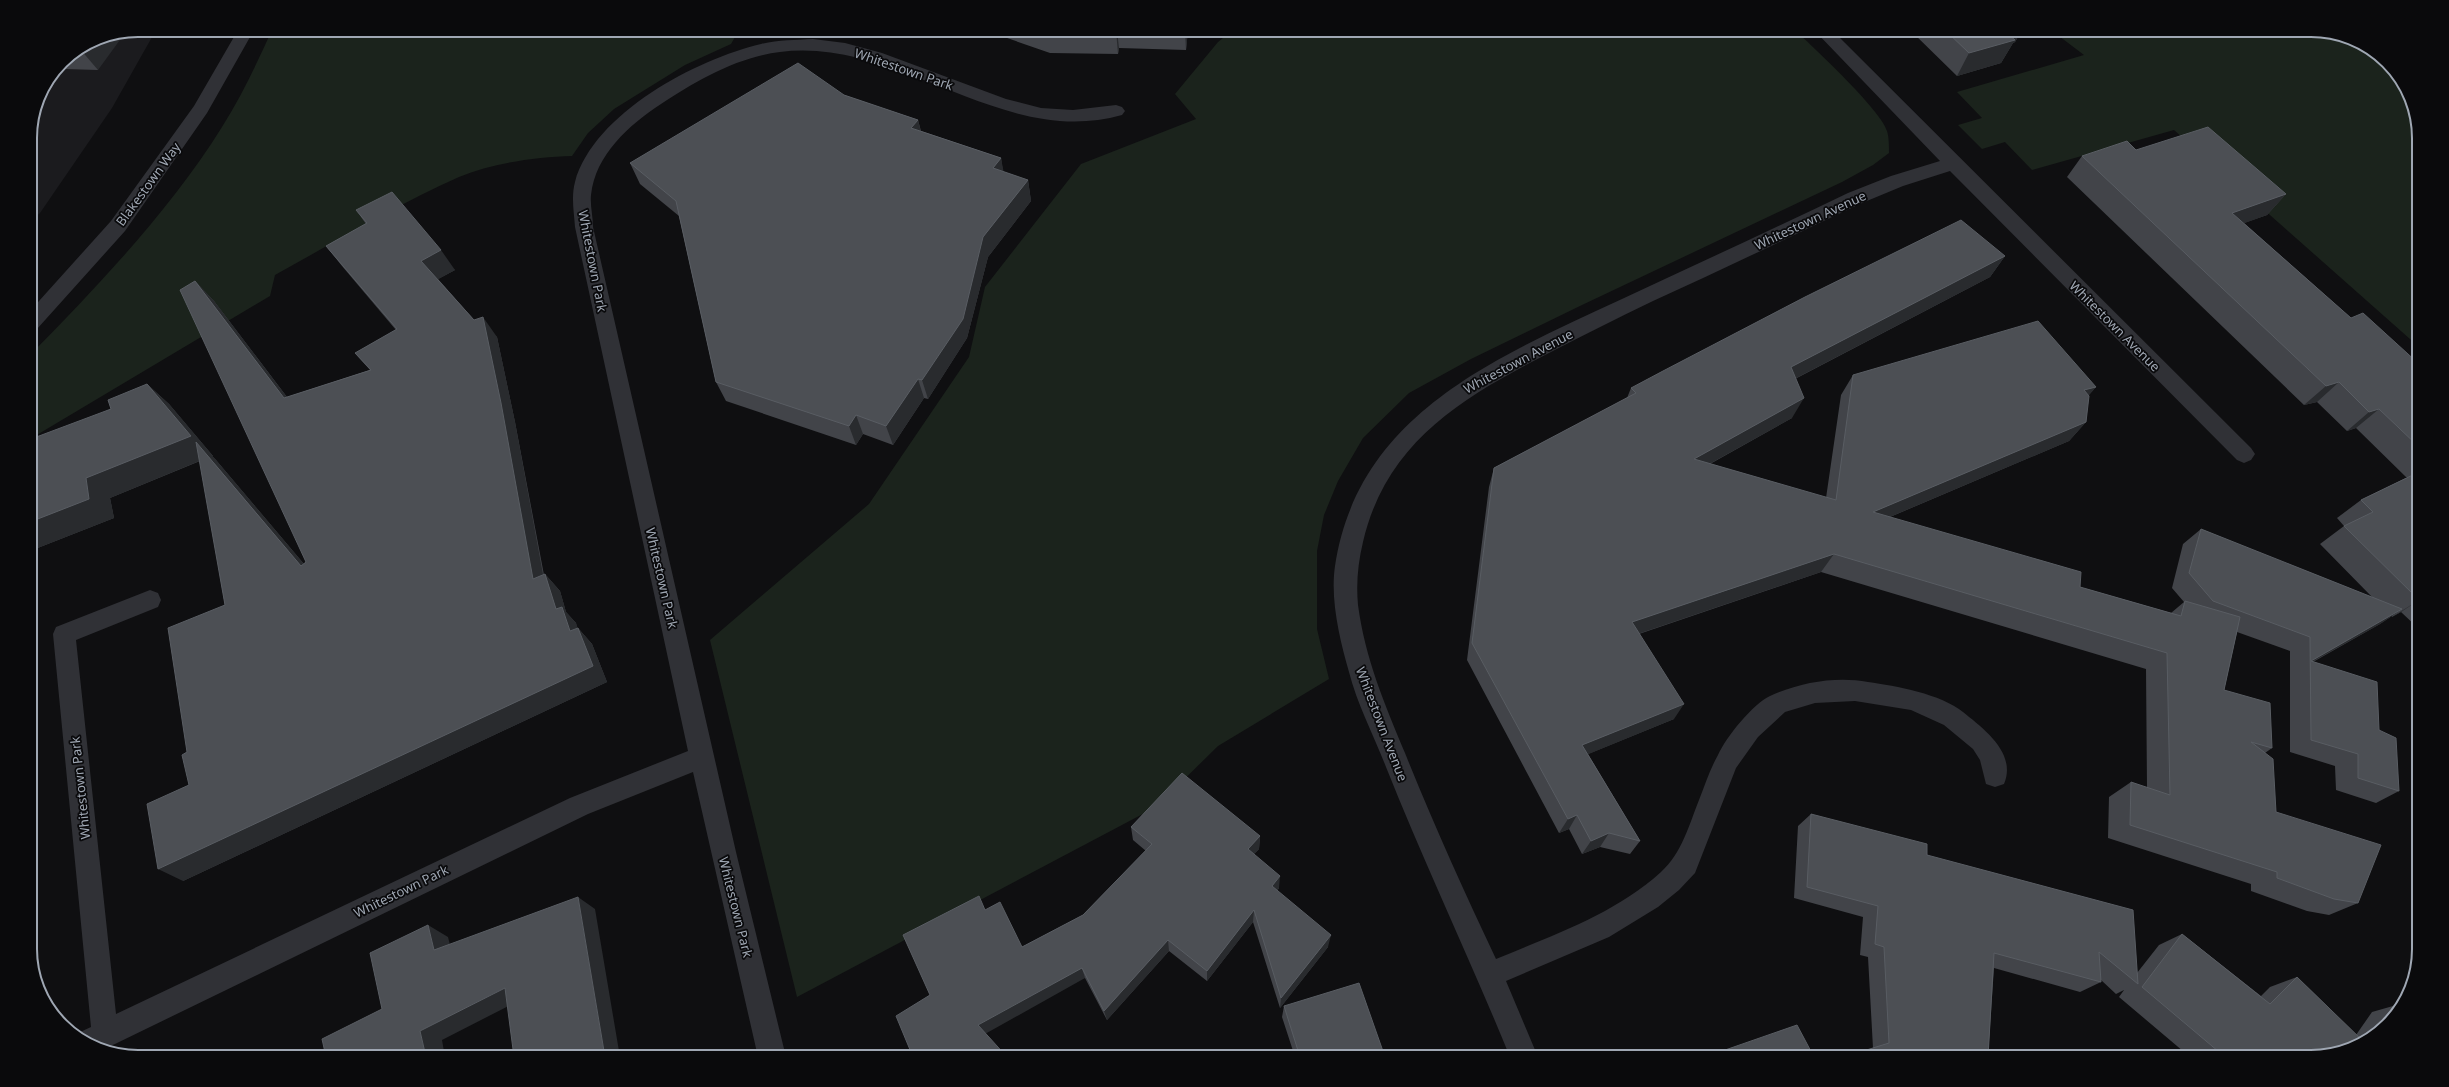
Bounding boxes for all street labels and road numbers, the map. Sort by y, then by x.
street label: Whitestown Park [852,44,956,94]
street label: Blakestown Way [112,138,185,229]
street label: Whitestown Avenue [1751,186,1869,254]
street label: Whitestown Park [574,209,612,313]
street label: Whitestown Avenue [2066,277,2164,375]
street label: Whitestown Avenue [1460,325,1576,397]
street label: Whitestown Park [642,526,682,630]
street label: Whitestown Avenue [1352,664,1412,784]
street label: Whitestown Park [66,736,94,840]
street label: Whitestown Park [715,855,757,959]
street label: Whitestown Park [351,860,451,922]

